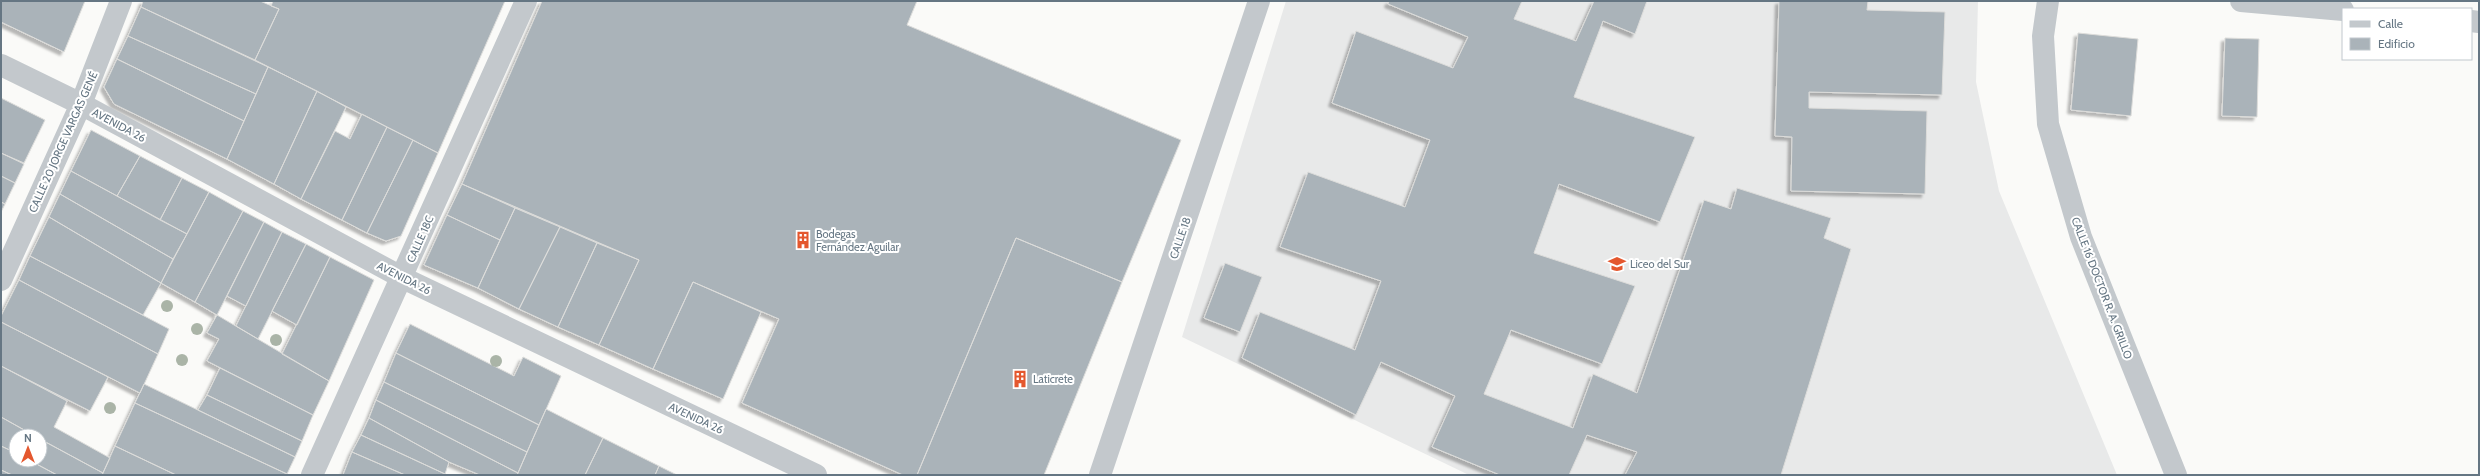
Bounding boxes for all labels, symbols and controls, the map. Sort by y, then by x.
legend [2342,8,2472,60]
text: Calle [2378,16,2403,31]
text: Edificio [2378,36,2415,51]
street label: CALLE 20 JORGE VARGAS GENÉ [26,69,100,215]
street label: AVENIDA 26 [90,105,148,145]
street label: CALLE 18C [403,213,437,265]
street label: CALLE 18 [1166,215,1194,261]
street label: CALLE 16 DOCTOR R. A. GRILLO [2068,215,2136,361]
place label: Bodegas Fernández Aguilar [816,227,899,254]
building icon: Bodegas Fernández Aguilar [793,230,813,250]
school or university icon: Liceo del Sur [1607,254,1627,274]
place label: Liceo del Sur [1630,257,1690,271]
street label: AVENIDA 26 [375,258,433,298]
building icon: Laticrete [1010,369,1030,389]
place label: Laticrete [1033,372,1073,386]
street label: AVENIDA 26 [666,399,726,437]
north arrow [8,428,48,468]
text: N [24,431,32,445]

